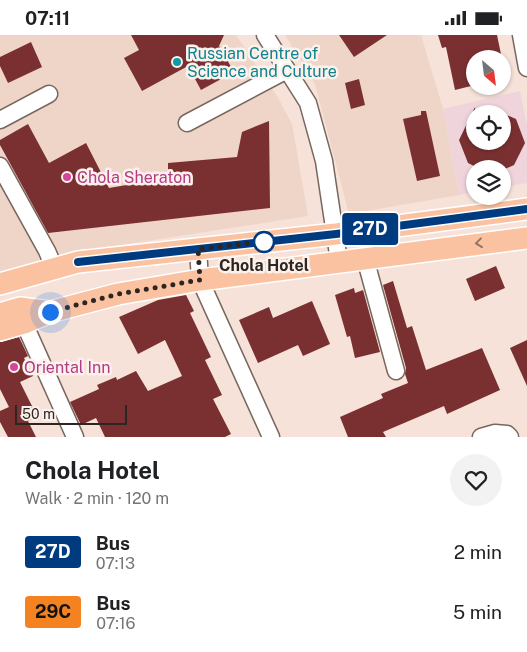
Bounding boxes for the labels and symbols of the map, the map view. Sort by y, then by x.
place label: Russian Centre of Science and Culture [187,44,337,81]
north arrow [466,50,511,95]
marker: Russian Centre of Science and Culture [171,56,183,68]
place label: Chola Sheraton [77,168,192,187]
marker: Chola Sheraton [61,171,73,183]
line badge: 27D [341,213,399,245]
marker: Chola Hotel [253,231,275,253]
one-way arrow [474,238,483,248]
place label: Chola Hotel [219,256,309,275]
your location [38,300,63,325]
place label: Oriental Inn [24,358,111,377]
marker: Oriental Inn [8,361,20,373]
scale bar [15,402,128,425]

